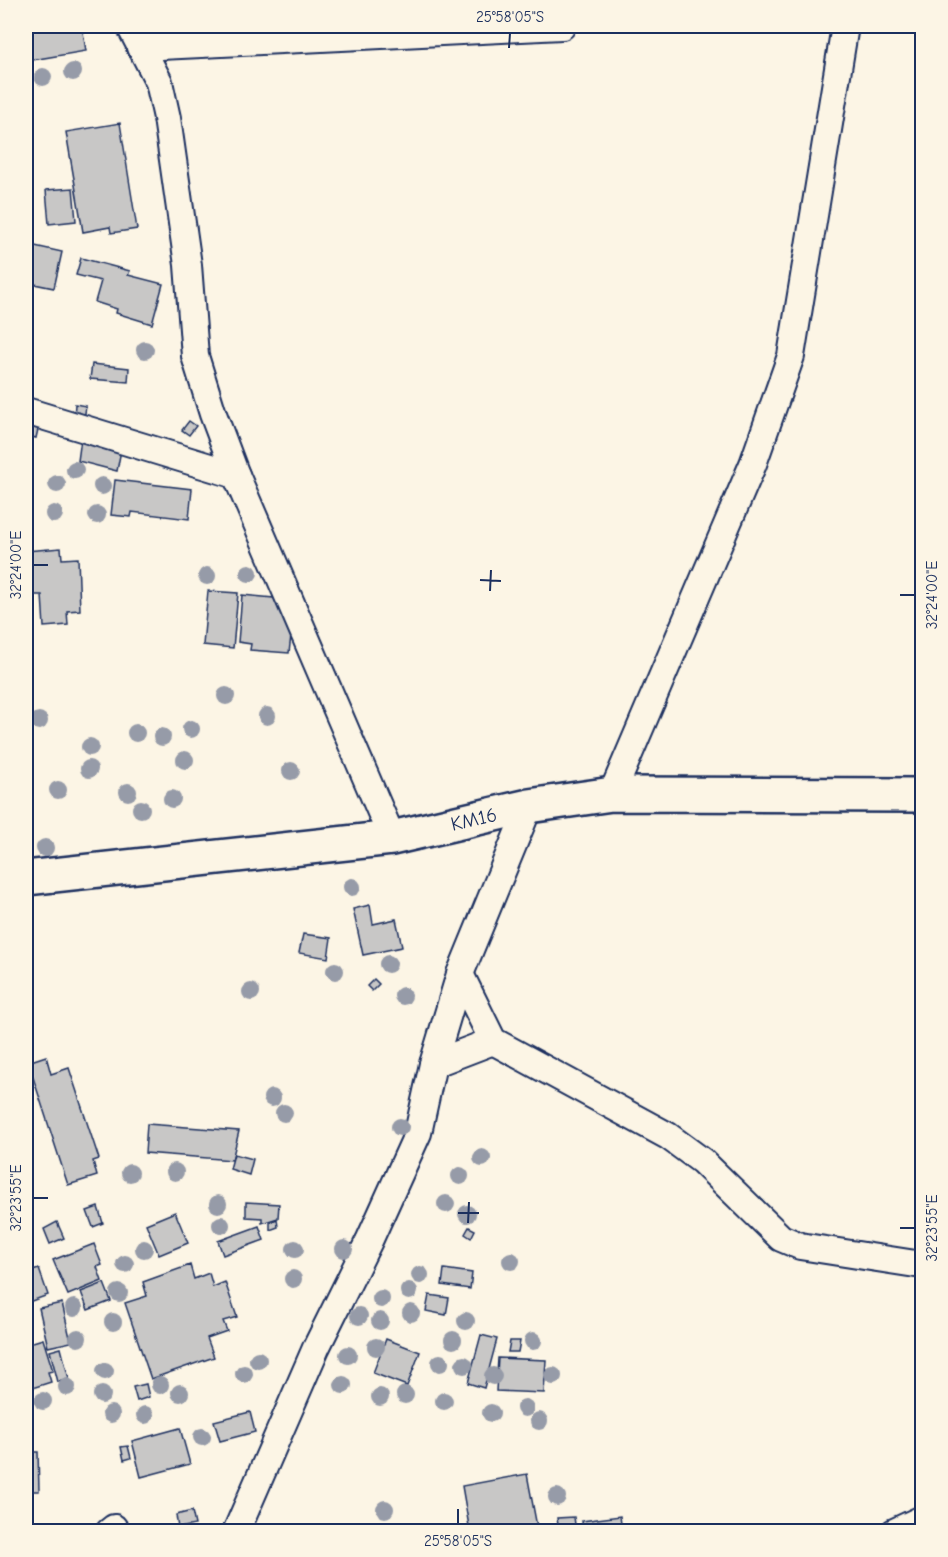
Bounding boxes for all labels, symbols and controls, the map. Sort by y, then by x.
text: 25°58'05"S [476,8,544,26]
text: 32°24'00"E [7,531,25,599]
text: 32°24'00"E [923,561,941,629]
street label: KM16 [448,803,499,836]
text: 32°23'55"E [7,1165,25,1231]
text: 32°23'55"E [923,1195,941,1261]
text: 25°58'05"S [424,1532,492,1550]

